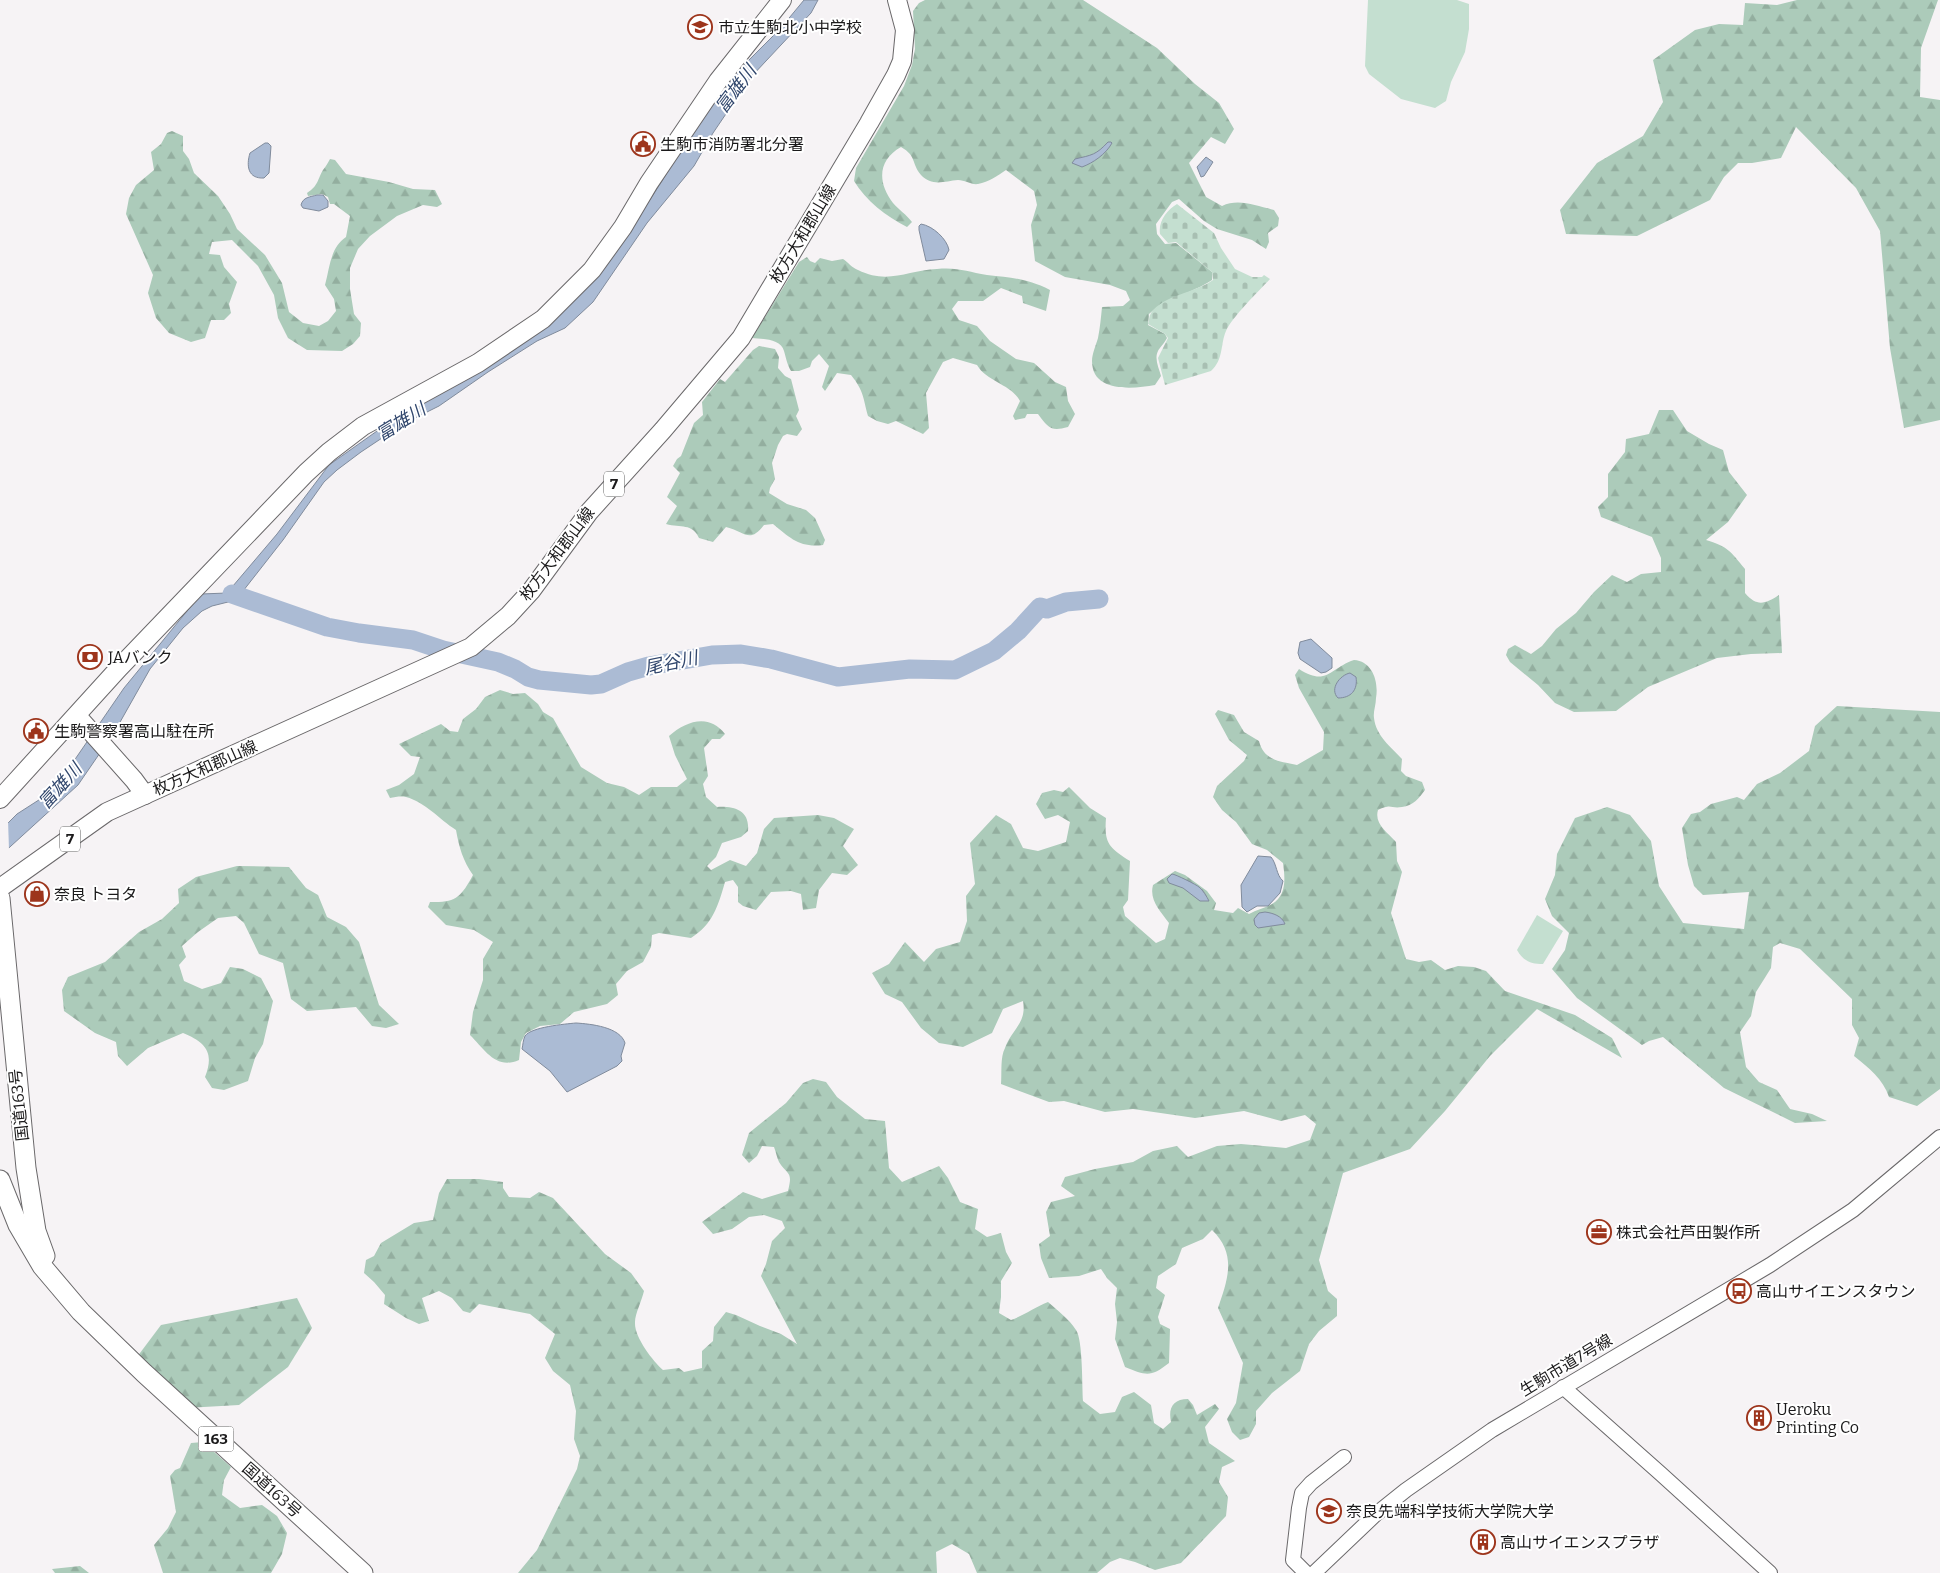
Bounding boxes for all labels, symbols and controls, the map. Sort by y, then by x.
school or university icon: 市立生駒北小中学校 [687,14,713,40]
place label: 市立生駒北小中学校 [718,18,862,37]
water label: 富雄川 [711,59,762,117]
public building icon: 生駒市消防署北分署 [630,131,656,157]
place label: 生駒市消防署北分署 [660,135,804,154]
street label: 枚方大和郡山線 [766,181,840,287]
water label: 富雄川 [372,397,431,446]
road number: 7 [604,472,624,496]
street label: 枚方大和郡山線 [516,504,598,604]
bank icon: JAバンク [77,644,103,670]
water label: 尾谷川 [642,646,702,679]
place label: JAバンク [107,648,173,667]
public building icon: 生駒警察署高山駐在所 [23,718,49,744]
place label: 生駒警察署高山駐在所 [54,722,214,741]
street label: 枚方大和郡山線 [150,737,260,799]
water label: 富雄川 [34,757,88,813]
road number: 7 [60,826,80,852]
shop icon: 奈良 トヨタ [24,881,50,907]
place label: 奈良 トヨタ [54,885,137,904]
street label: 国道163号 [6,1068,32,1142]
office icon: 株式会社芦田製作所 [1586,1219,1612,1245]
place label: 株式会社芦田製作所 [1616,1223,1760,1242]
bus stop icon: 高山サイエンスタウン [1726,1278,1752,1304]
place label: 高山サイエンスタウン [1756,1282,1916,1301]
street label: 生駒市道7号線 [1517,1330,1615,1400]
place label: Ueroku Printing Co [1776,1400,1859,1437]
building icon: Ueroku Printing Co [1746,1405,1772,1431]
road number: 163 [198,1426,234,1452]
street label: 国道163号 [239,1459,305,1521]
school or university icon: 奈良先端科学技術大学院大学 [1316,1498,1342,1524]
place label: 奈良先端科学技術大学院大学 [1346,1502,1554,1521]
building icon: 高山サイエンスプラザ [1470,1529,1496,1555]
place label: 高山サイエンスプラザ [1500,1533,1660,1552]

